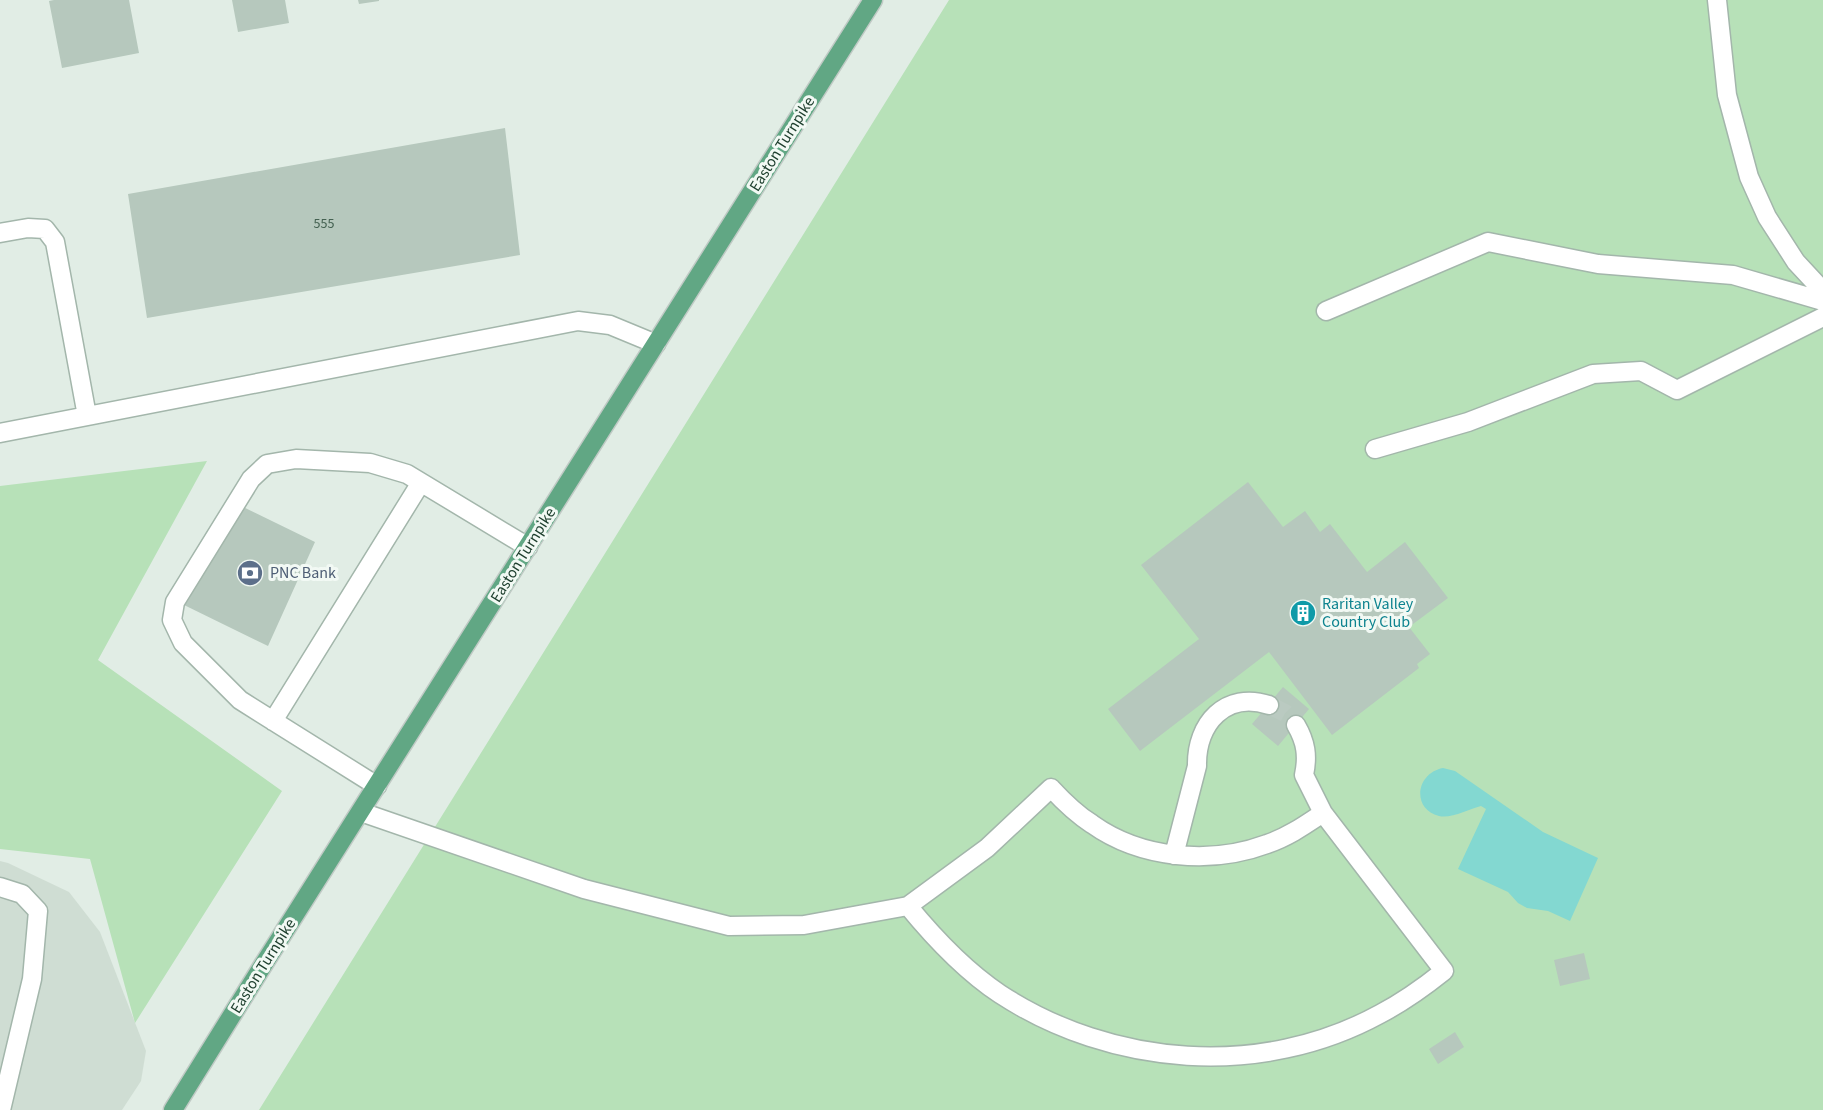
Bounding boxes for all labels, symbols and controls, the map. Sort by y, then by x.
street label: Easton Turnpike [744,92,820,196]
house number: 555 [314,214,334,234]
street label: Easton Turnpike [485,503,561,607]
bank icon: PNC Bank [235,558,265,588]
place label: PNC Bank [270,562,336,584]
place label: Raritan Valley Country Club [1322,593,1414,633]
building icon: Raritan Valley Country Club [1288,598,1318,628]
street label: Easton Turnpike [225,914,301,1018]

